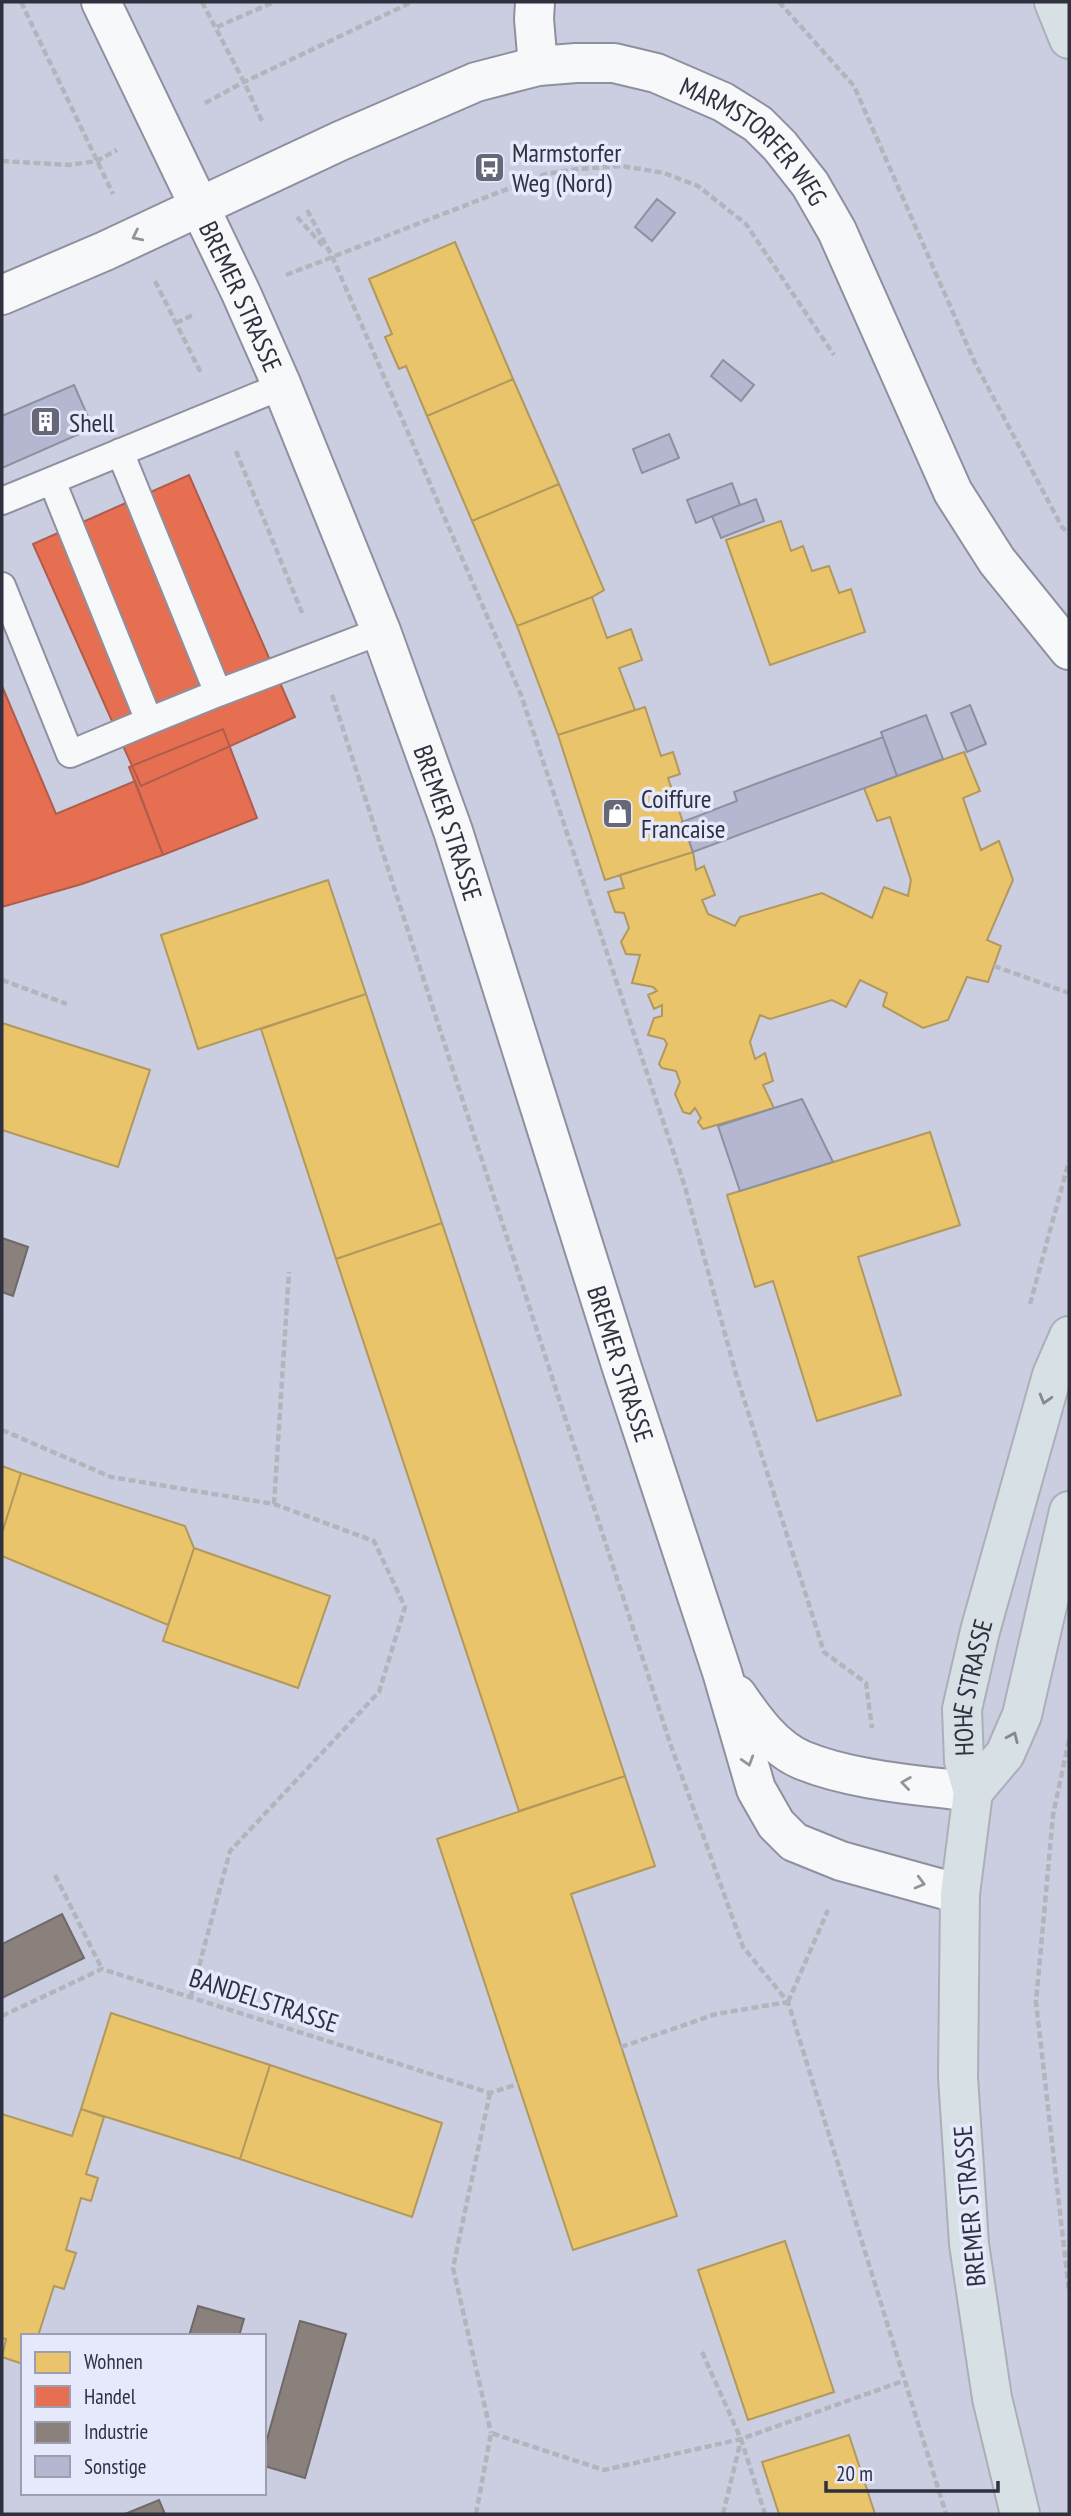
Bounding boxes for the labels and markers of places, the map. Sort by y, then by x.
place label: Marmstorfer Weg (Nord) [512,136,621,199]
bus stop icon: Marmstorfer Weg (Nord) [472,150,506,184]
building icon: Shell [29,405,63,439]
place label: Shell [69,406,114,439]
place label: Coiffure Francaise [641,782,726,845]
shop icon: Coiffure Francaise [601,796,635,830]

